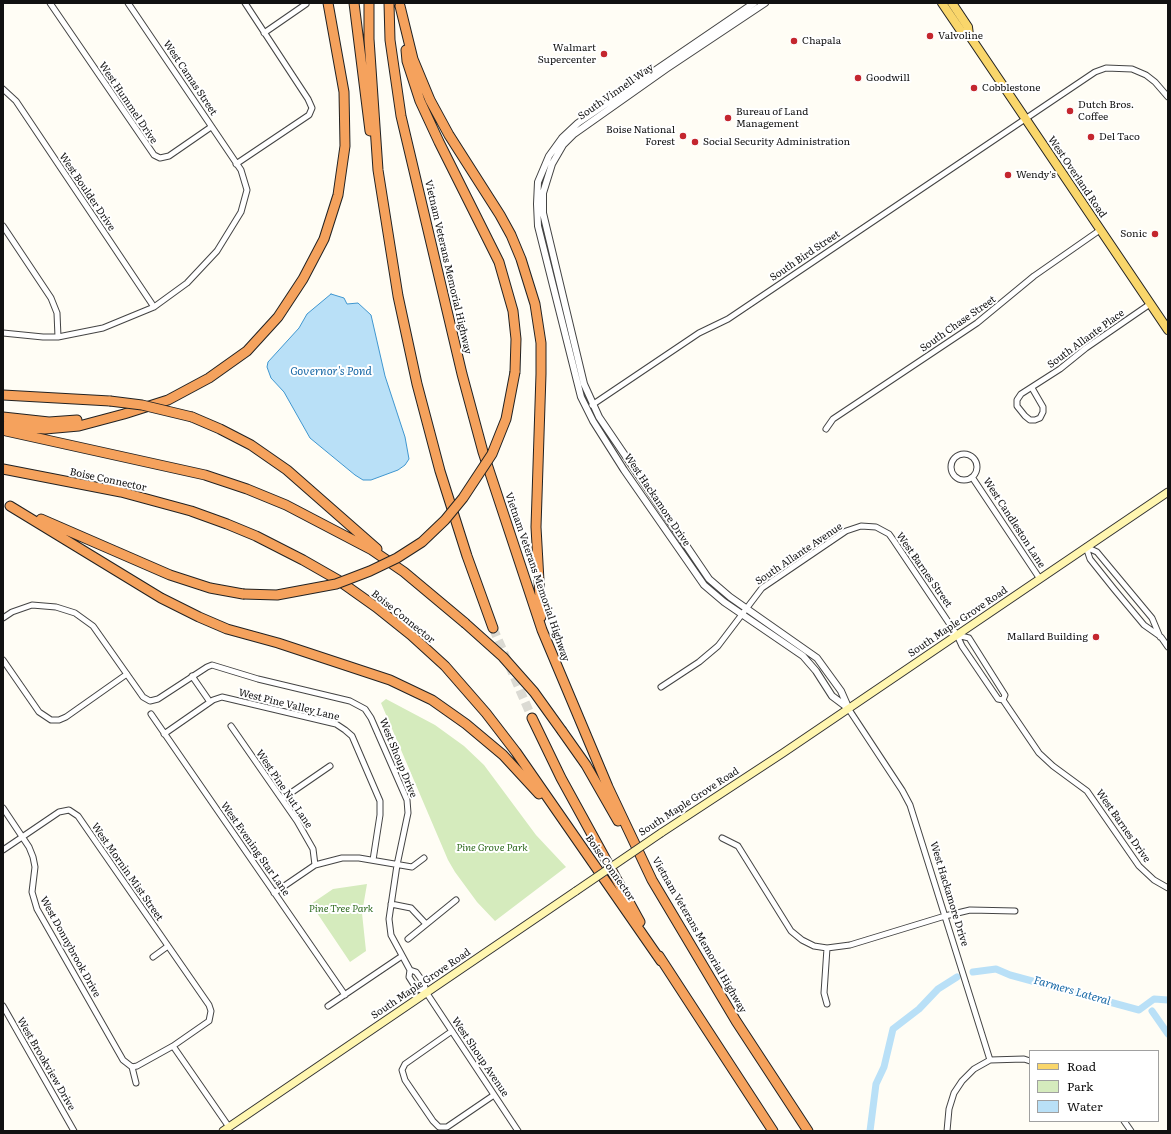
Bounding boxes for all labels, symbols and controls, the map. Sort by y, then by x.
place label: Valvoline [938,30,983,42]
marker: Valvoline [925,31,935,41]
place label: Chapala [802,35,841,47]
marker: Chapala [789,36,799,46]
street label: West Camas Street [160,38,220,118]
place label: Walmart Supercenter [538,42,596,66]
marker: Walmart Supercenter [599,49,609,59]
street label: West Hummel Drive [96,60,160,146]
street label: South Vinnell Way [576,61,656,123]
place label: Goodwill [866,72,910,84]
marker: Goodwill [853,73,863,83]
place label: Cobblestone [982,82,1040,94]
marker: Cobblestone [969,83,979,93]
place label: Dutch Bros. Coffee [1078,99,1134,122]
place label: Bureau of Land Management [736,106,808,130]
marker: Dutch Bros. Coffee [1065,106,1075,116]
marker: Bureau of Land Management [723,113,733,123]
place label: Boise National Forest [606,124,675,148]
marker: Boise National Forest [678,131,688,141]
place label: Del Taco [1099,131,1140,143]
marker: Del Taco [1086,132,1096,142]
street label: West Overland Road [1045,134,1109,220]
place label: Social Security Administration [703,136,850,148]
marker: Social Security Administration [690,137,700,147]
street label: West Boulder Drive [56,151,118,233]
place label: Wendy's [1016,169,1056,181]
marker: Wendy's [1003,170,1013,180]
street label: Vietnam Veterans Memorial Highway [422,179,474,355]
street label: South Bird Street [768,228,842,284]
place label: Sonic [1120,228,1147,240]
marker: Sonic [1150,229,1160,239]
street label: South Chase Street [918,293,998,355]
street label: South Allante Place [1045,307,1127,371]
water label: Governor's Pond [290,365,372,379]
street label: West Hackamore Drive [622,451,692,549]
street label: Boise Connector [69,466,147,494]
street label: West Candleston Lane [980,476,1048,570]
street label: Vietnam Veterans Memorial Highway [502,491,572,663]
street label: South Allante Avenue [753,520,845,588]
street label: West Barnes Street [894,530,954,610]
street label: South Maple Grove Road [906,584,1010,660]
street label: Boise Connector [369,588,437,646]
place label: Mallard Building [1007,631,1088,643]
marker: Mallard Building [1091,632,1101,642]
street label: West Pine Valley Lane [237,687,341,723]
street label: West Shoup Drive [377,717,419,799]
street label: West Pine Nut Lane [253,747,315,831]
street label: South Maple Grove Road [637,765,741,839]
street label: West Barnes Drive [1093,787,1153,865]
street label: West Evening Star Lane [218,800,292,898]
street label: West Mornin Mist Street [89,821,165,923]
street label: Boise Connector [583,833,637,903]
street label: West Hackamore Drive [927,840,971,948]
park label: Pine Grove Park [456,842,528,854]
street label: Vietnam Veterans Memorial Highway [649,855,749,1015]
street label: West Donnybrook Drive [37,894,103,1000]
park label: Pine Tree Park [309,903,373,915]
street label: South Maple Grove Road [369,946,473,1022]
water label: Farmers Lateral [1032,974,1112,1008]
street label: West Brookview Drive [14,1015,78,1113]
street label: West Shoup Avenue [449,1015,511,1099]
legend [1029,1050,1159,1122]
text: Road [1067,1057,1096,1075]
text: Park [1067,1077,1093,1095]
text: Water [1067,1097,1103,1115]

